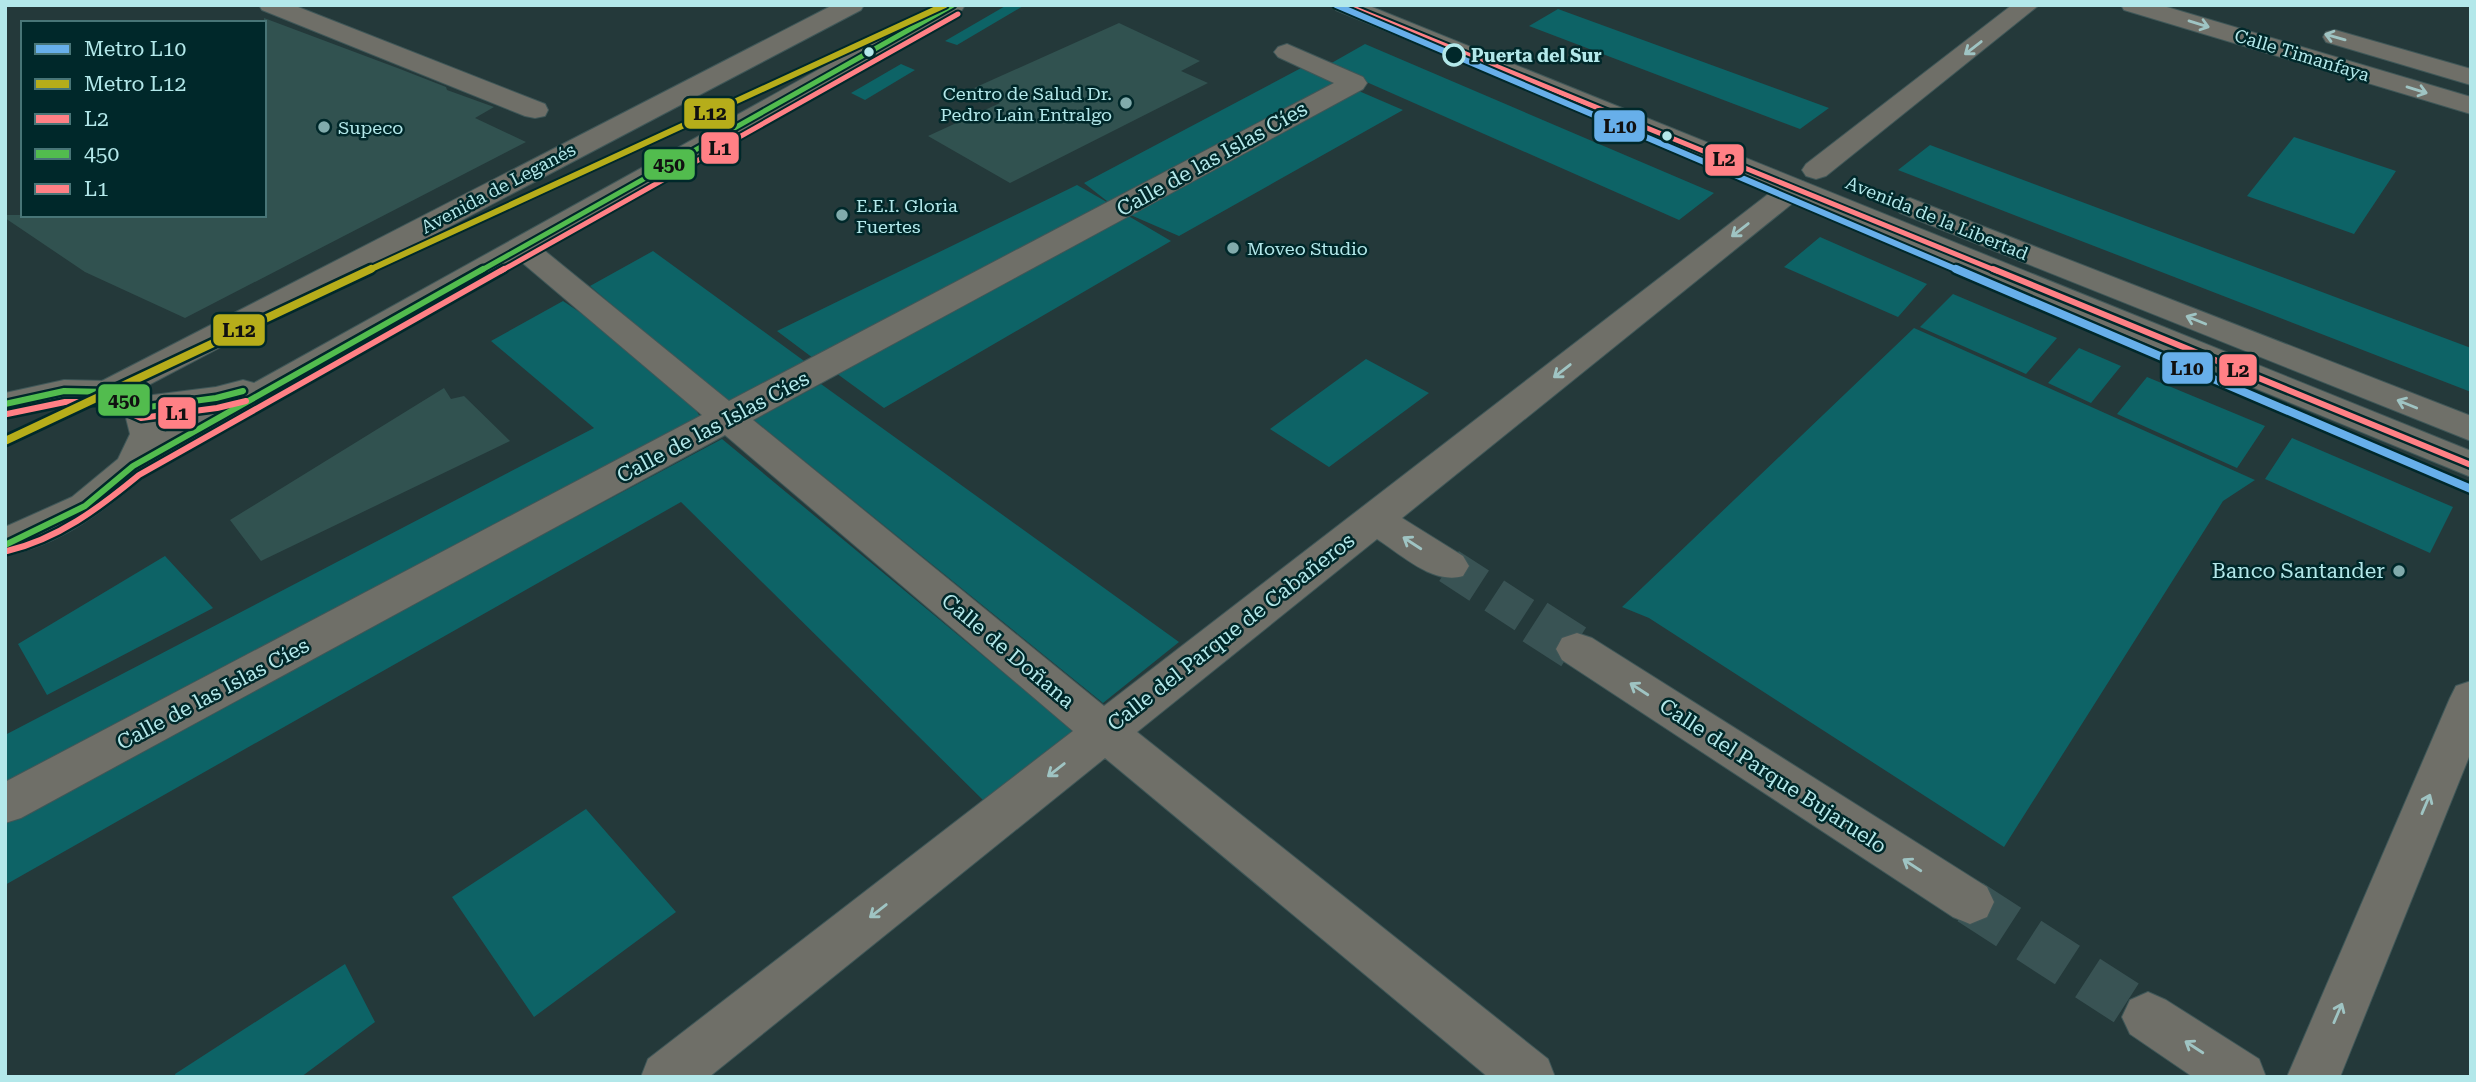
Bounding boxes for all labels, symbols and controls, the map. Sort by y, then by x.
one-way arrow [2188,18,2210,31]
legend [21,21,266,217]
street label: Calle Timanfaya [2232,25,2372,86]
one-way arrow [2324,30,2346,43]
text: Metro L10 [84,37,186,61]
one-way arrow [1965,40,1983,55]
marker: Puerta del Sur [1443,44,1465,66]
unlabelled marker [862,45,876,59]
place label: Puerta del Sur [1471,45,1602,66]
text: Metro L12 [84,72,186,96]
place label: Centro de Salud Dr. Pedro Lain Entralgo [940,83,1112,125]
one-way arrow [2405,84,2427,97]
marker: Centro de Salud Dr. Pedro Lain Entralgo [1118,95,1134,111]
line badge: L12 [683,97,736,130]
street label: Calle de las Islas Cíes [1113,97,1312,221]
text: L12 [693,102,727,125]
text: L2 [84,107,109,131]
line badge: L10 [1593,109,1646,143]
text: L10 [1603,115,1637,138]
place label: Supeco [338,117,403,138]
marker: Supeco [316,119,332,135]
unlabelled marker [1660,129,1674,143]
line badge: L1 [700,131,740,165]
text: L1 [709,137,732,160]
street label: Avenida de Leganés [417,138,579,238]
text: 450 [84,142,119,166]
line badge: L2 [1704,143,1745,177]
line badge: 450 [643,148,696,181]
text: L2 [1713,148,1735,171]
text: 450 [653,153,685,176]
street label: Avenida de la Libertad [1843,172,2032,264]
text: L1 [84,177,109,201]
place label: E.E.I. Gloria Fuertes [856,195,958,237]
marker: E.E.I. Gloria Fuertes [834,207,850,223]
one-way arrow [1732,223,1750,238]
place label: Moveo Studio [1247,238,1368,259]
marker: Moveo Studio [1225,240,1241,256]
line badge: L12 [212,313,266,347]
one-way arrow [2185,313,2207,326]
text: L12 [222,319,256,342]
line badge: L10 [2161,351,2214,385]
line badge: L2 [2218,353,2258,387]
text: L10 [2170,357,2204,380]
text: L2 [2227,359,2249,382]
one-way arrow [1553,364,1571,379]
street label: Calle de las Islas Cíes [613,366,813,488]
line badge: 450 [97,383,151,417]
text: 450 [108,389,140,412]
line badge: L1 [157,396,197,430]
one-way arrow [2397,397,2419,410]
text: L1 [166,402,189,425]
street label: Calle del Parque de Cabañeros [1103,528,1359,736]
one-way arrow [1402,535,1422,549]
place label: Banco Santander [2212,559,2385,583]
marker: Banco Santander [2391,563,2407,579]
street label: Calle de Doñana [937,589,1080,714]
street label: Calle de las Islas Cíes [113,633,313,755]
one-way arrow [1629,681,1649,695]
street label: Calle del Parque Bujaruelo [1655,694,1891,858]
one-way arrow [1048,763,1066,778]
one-way arrow [2421,793,2434,815]
one-way arrow [1903,858,1923,872]
one-way arrow [869,903,887,918]
one-way arrow [2333,1003,2346,1025]
one-way arrow [2185,1040,2204,1054]

